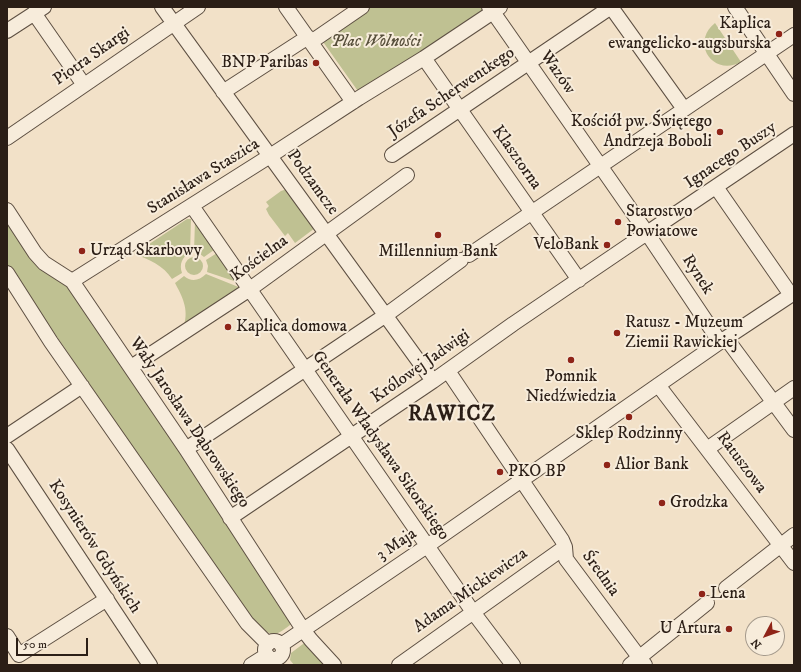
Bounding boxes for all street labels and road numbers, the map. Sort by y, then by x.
street label: Piotra Skargi [50,23,134,91]
street label: Józefa Scherwentkego [385,43,519,143]
street label: Wazów [535,47,579,99]
street label: Ignacego Buszy [681,118,781,194]
street label: Klasztorna [487,122,545,194]
street label: Stanisława Staszica [144,134,264,220]
street label: Podzamcze [282,147,342,219]
street label: Kościelna [227,231,293,287]
street label: Rynek [677,251,717,299]
street label: Królowej Jadwigi [368,326,474,408]
street label: Wały Jarosława Dąbrowskiego [124,334,254,512]
street label: Generała Władysława Sikorskiego [307,347,453,545]
street label: Ratuszowa [711,428,771,498]
street label: Kosynierów Gdyńskich [43,476,145,618]
street label: 3 Maja [373,524,421,566]
street label: Adama Mickiewicza [410,544,532,638]
street label: Średnia [577,547,623,601]

